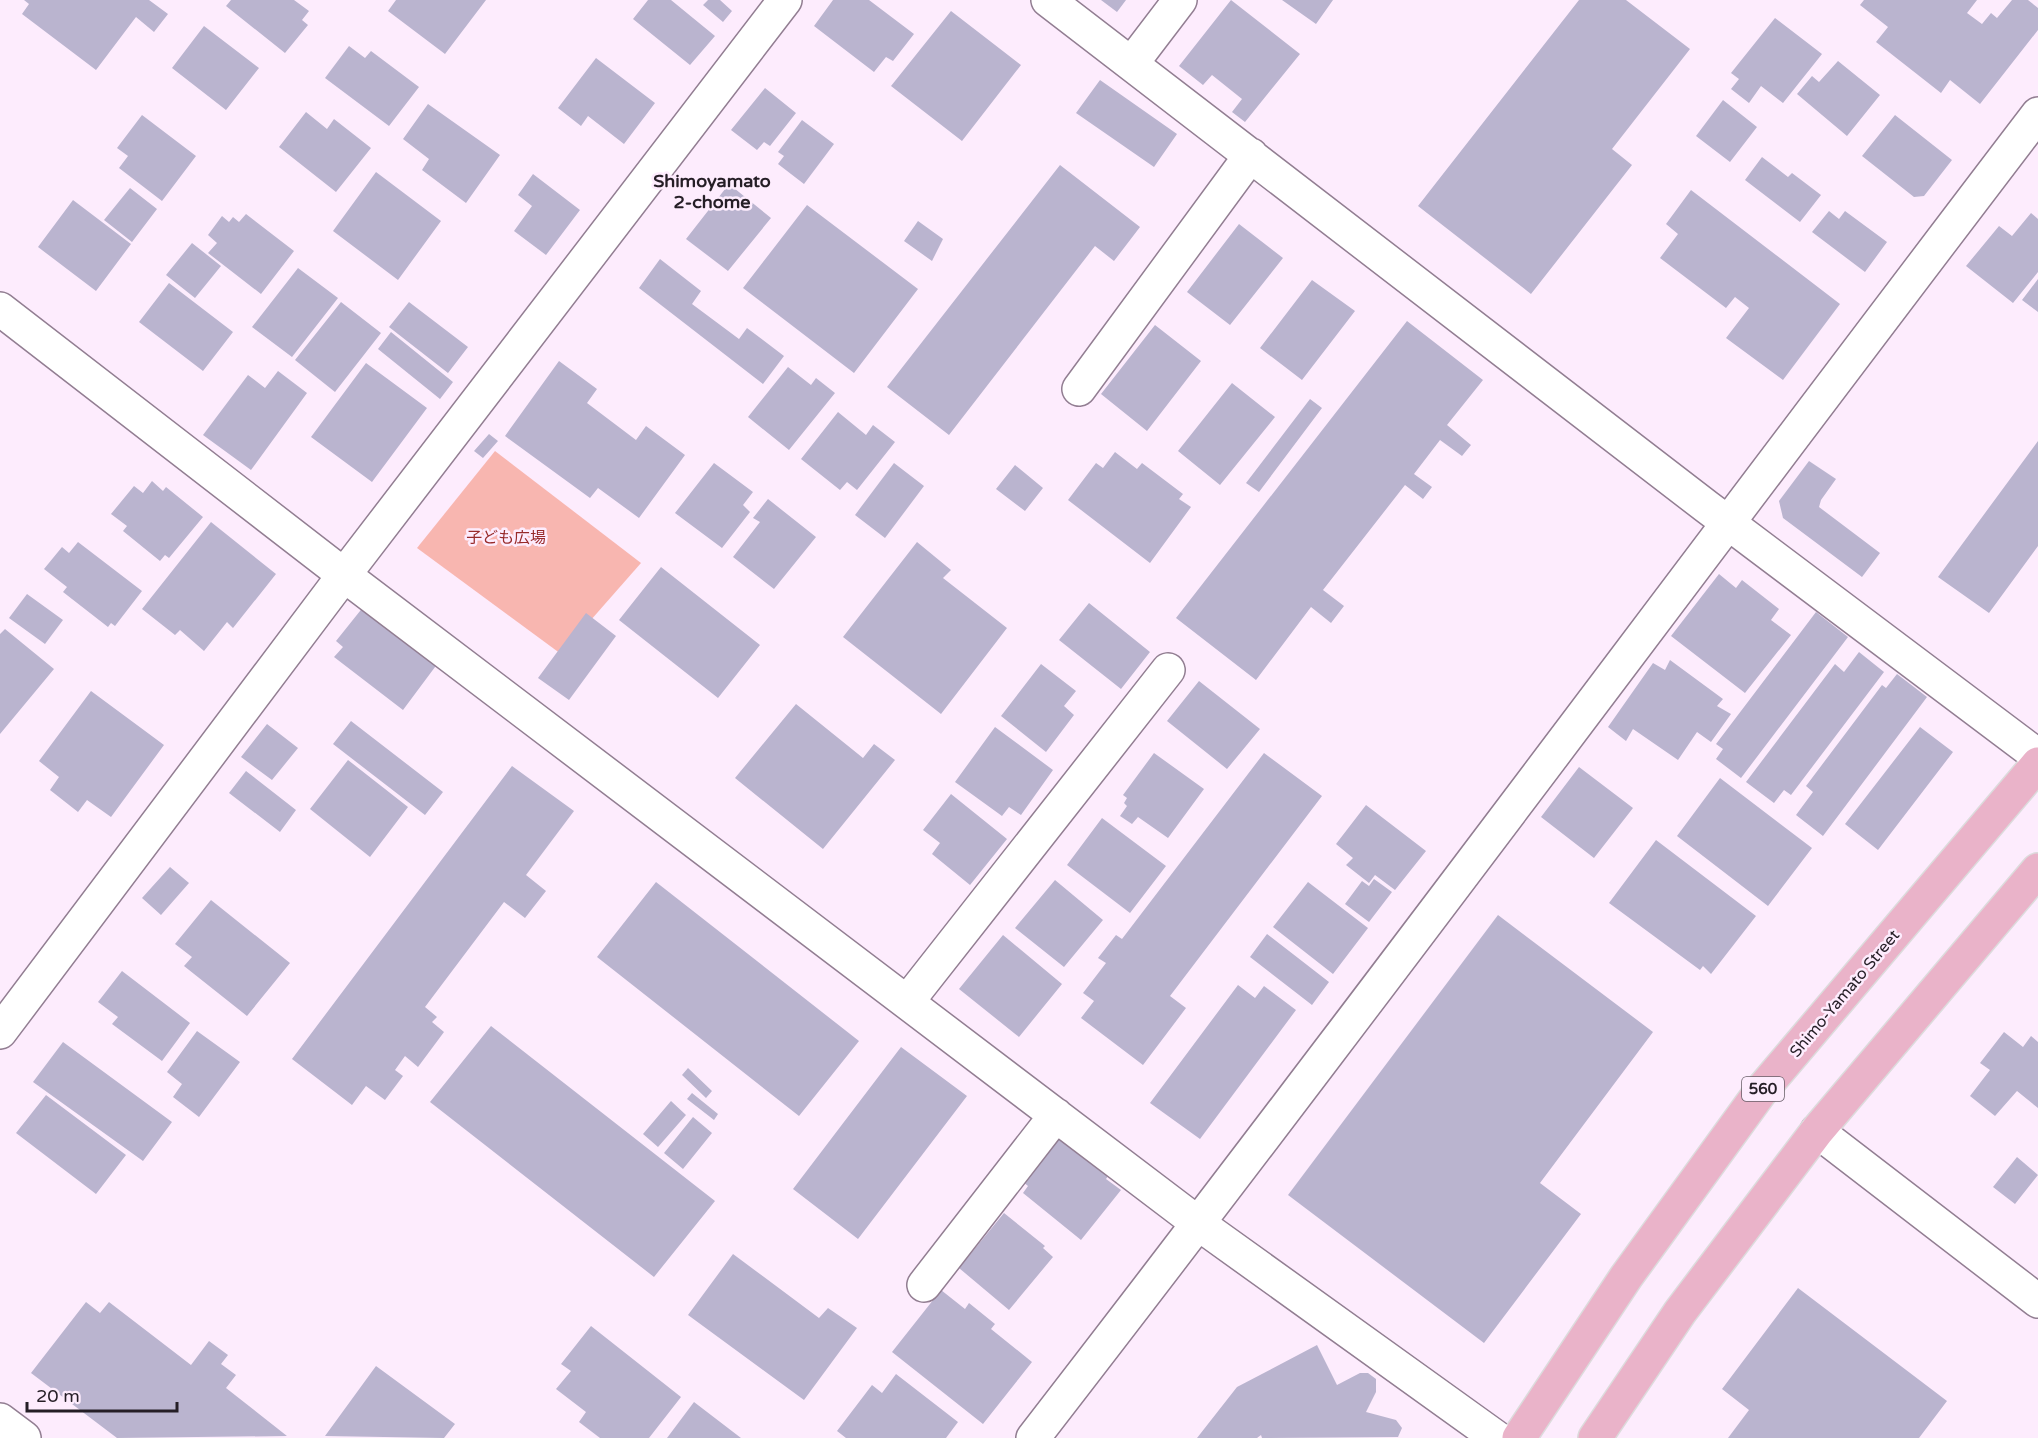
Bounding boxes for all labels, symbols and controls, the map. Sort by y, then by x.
district label: Shimoyamato 2-chome [653,170,771,213]
park label: 子ども広場 [466,528,546,548]
street label: Shimo-Yamato Street [1786,926,1904,1061]
road number: 560 [1742,1077,1784,1101]
scale bar [27,1375,177,1413]
text: 20 m [36,1385,80,1407]

